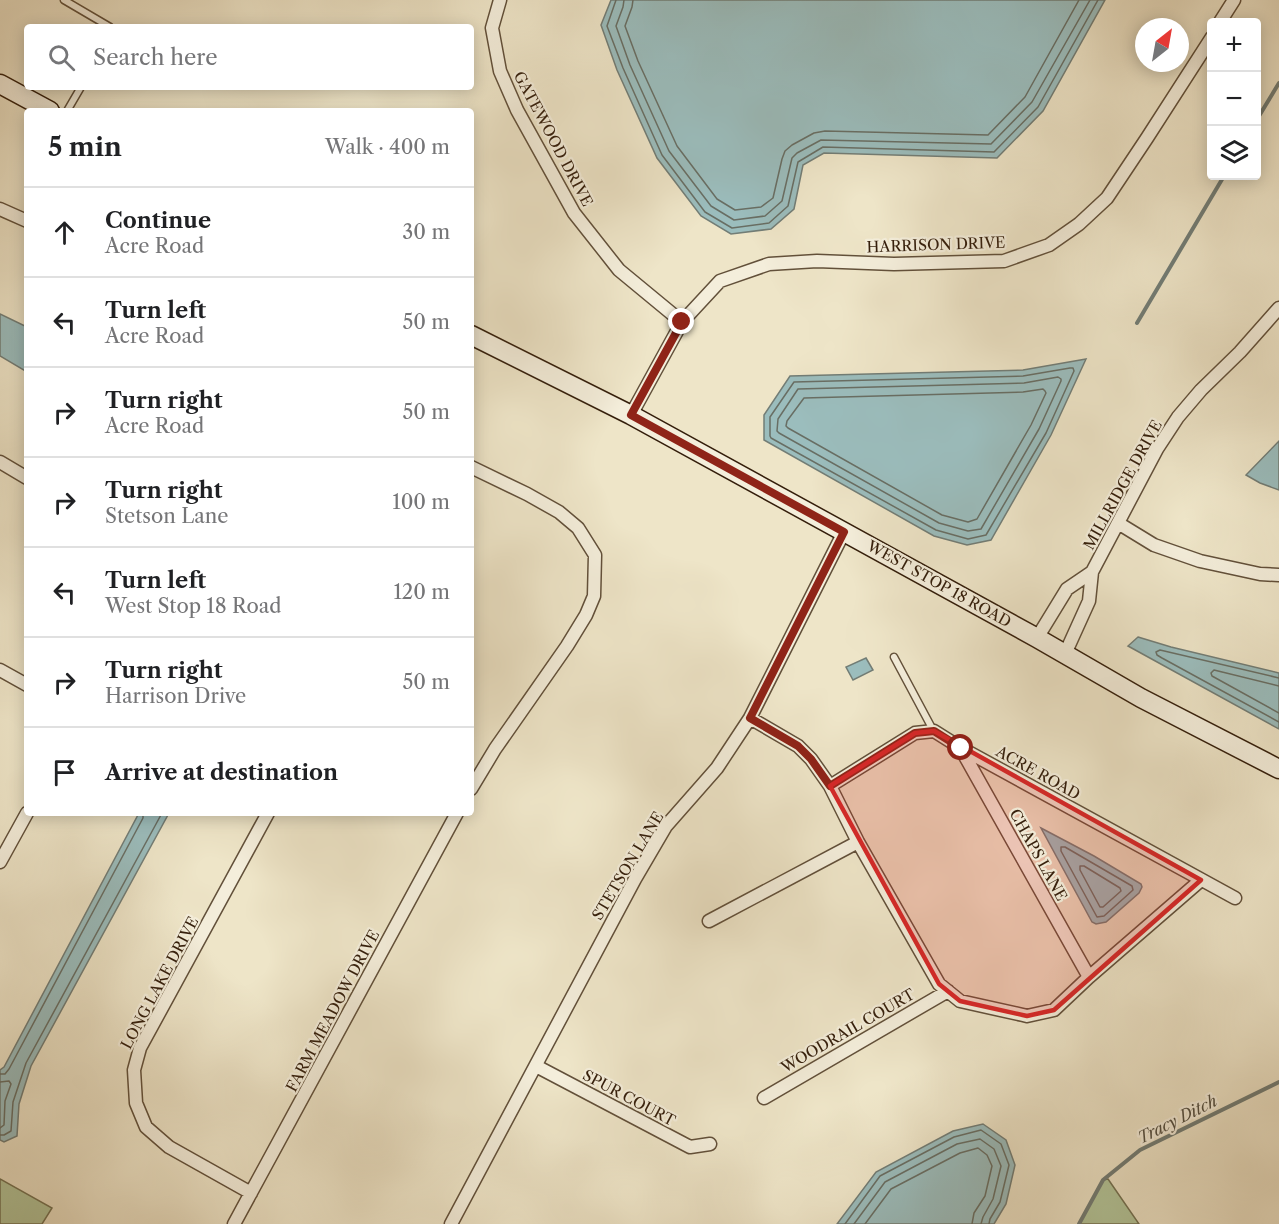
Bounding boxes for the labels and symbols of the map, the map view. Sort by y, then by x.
north arrow [1135,18,1189,72]
street label: GATEWOOD DRIVE [510,68,597,209]
street label: HARRISON DRIVE [866,233,1006,256]
route end [668,308,694,334]
street label: MILLRIDGE DRIVE [1079,417,1166,553]
street label: WEST STOP 18 ROAD [863,536,1015,631]
route start [947,734,973,760]
street label: ACRE ROAD [992,741,1084,804]
street label: CHAPS LANE [1005,806,1071,904]
street label: STETSON LANE [588,808,667,923]
street label: LONG LAKE DRIVE [117,913,203,1052]
street label: FARM MEADOW DRIVE [282,927,383,1095]
street label: WOODRAIL COURT [777,984,919,1077]
street label: SPUR COURT [580,1065,679,1130]
water label: Tracy Ditch [1134,1090,1220,1148]

